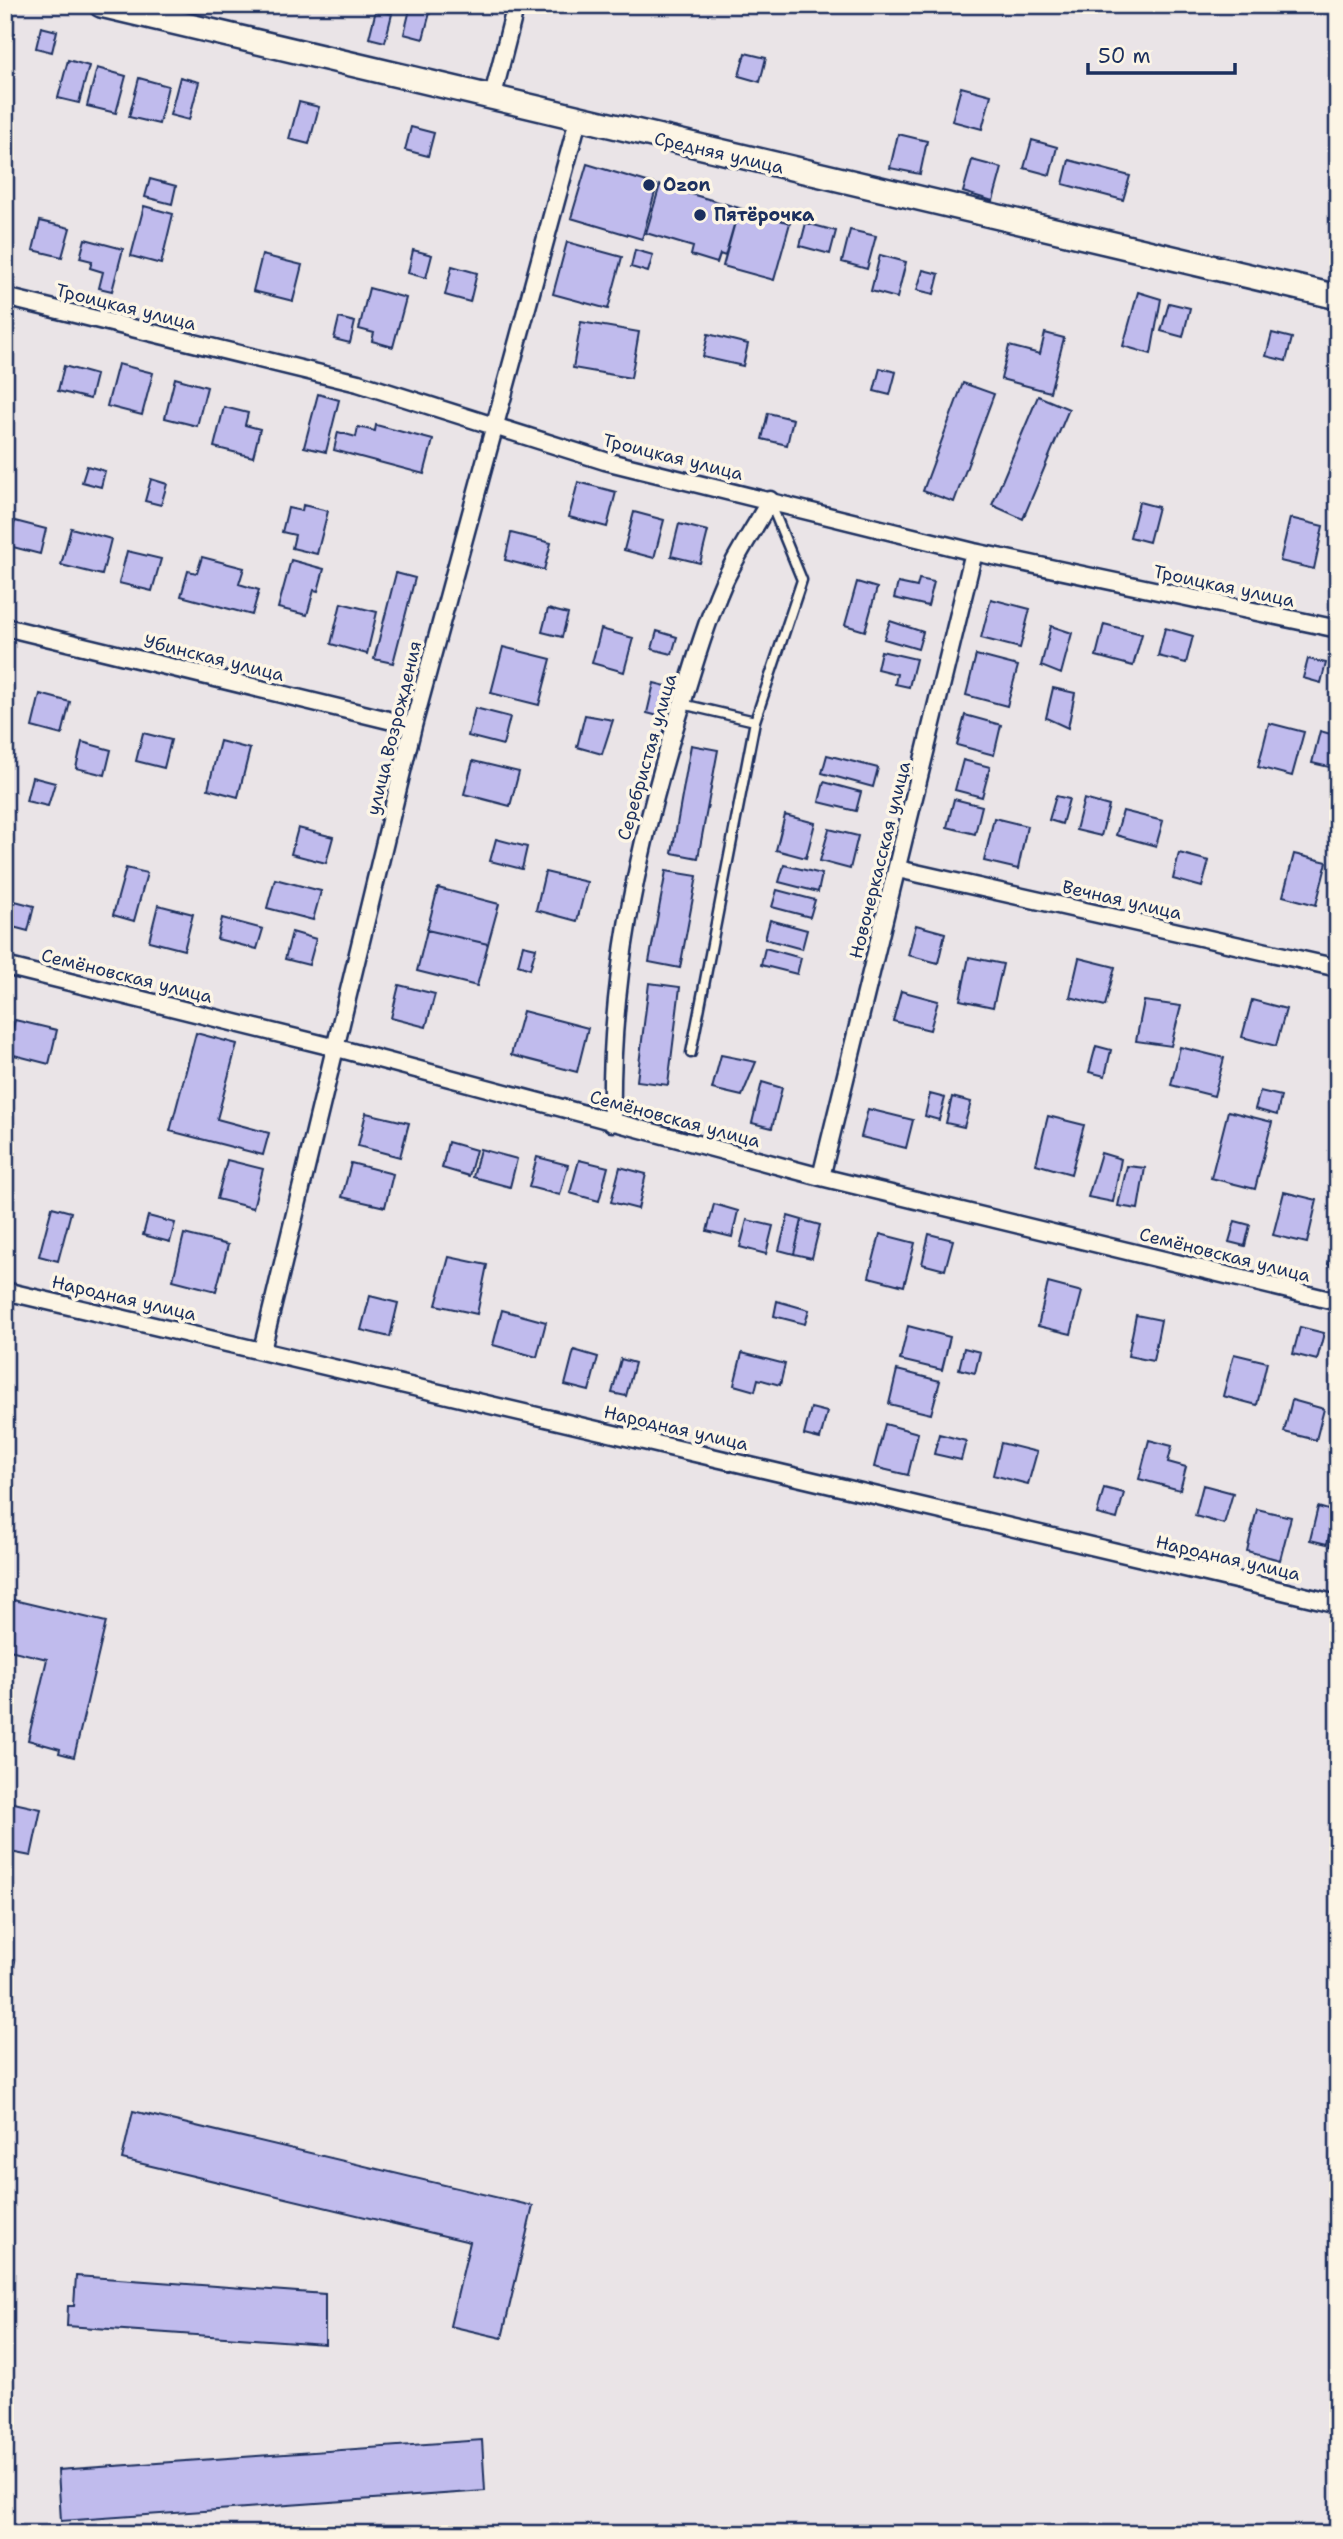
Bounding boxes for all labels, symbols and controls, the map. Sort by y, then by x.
scale bar [1088,32,1234,76]
text: 50 m [1098,42,1151,70]
street label: Средняя улица [652,126,786,180]
place label: Ozon [663,173,710,197]
marker: Ozon [641,177,657,193]
place label: Пятёрочка [714,203,815,227]
marker: Пятёрочка [692,207,708,223]
street label: Троицкая улица [53,278,199,336]
street label: Троицкая улица [600,428,746,486]
street label: Троицкая улица [1151,559,1297,613]
street label: Убинская улица [141,629,287,687]
street label: улица Возрождения [361,638,427,818]
street label: Серебристая улица [612,671,682,843]
street label: Новочеркасская улица [844,759,916,961]
street label: Вечная улица [1060,875,1184,925]
street label: Семёновская улица [39,943,215,1009]
street label: Семёновская улица [587,1085,763,1153]
street label: Семёновская улица [1137,1222,1313,1288]
street label: Народная улица [49,1270,199,1326]
street label: Народная улица [601,1400,751,1456]
street label: Народная улица [1153,1530,1303,1586]

